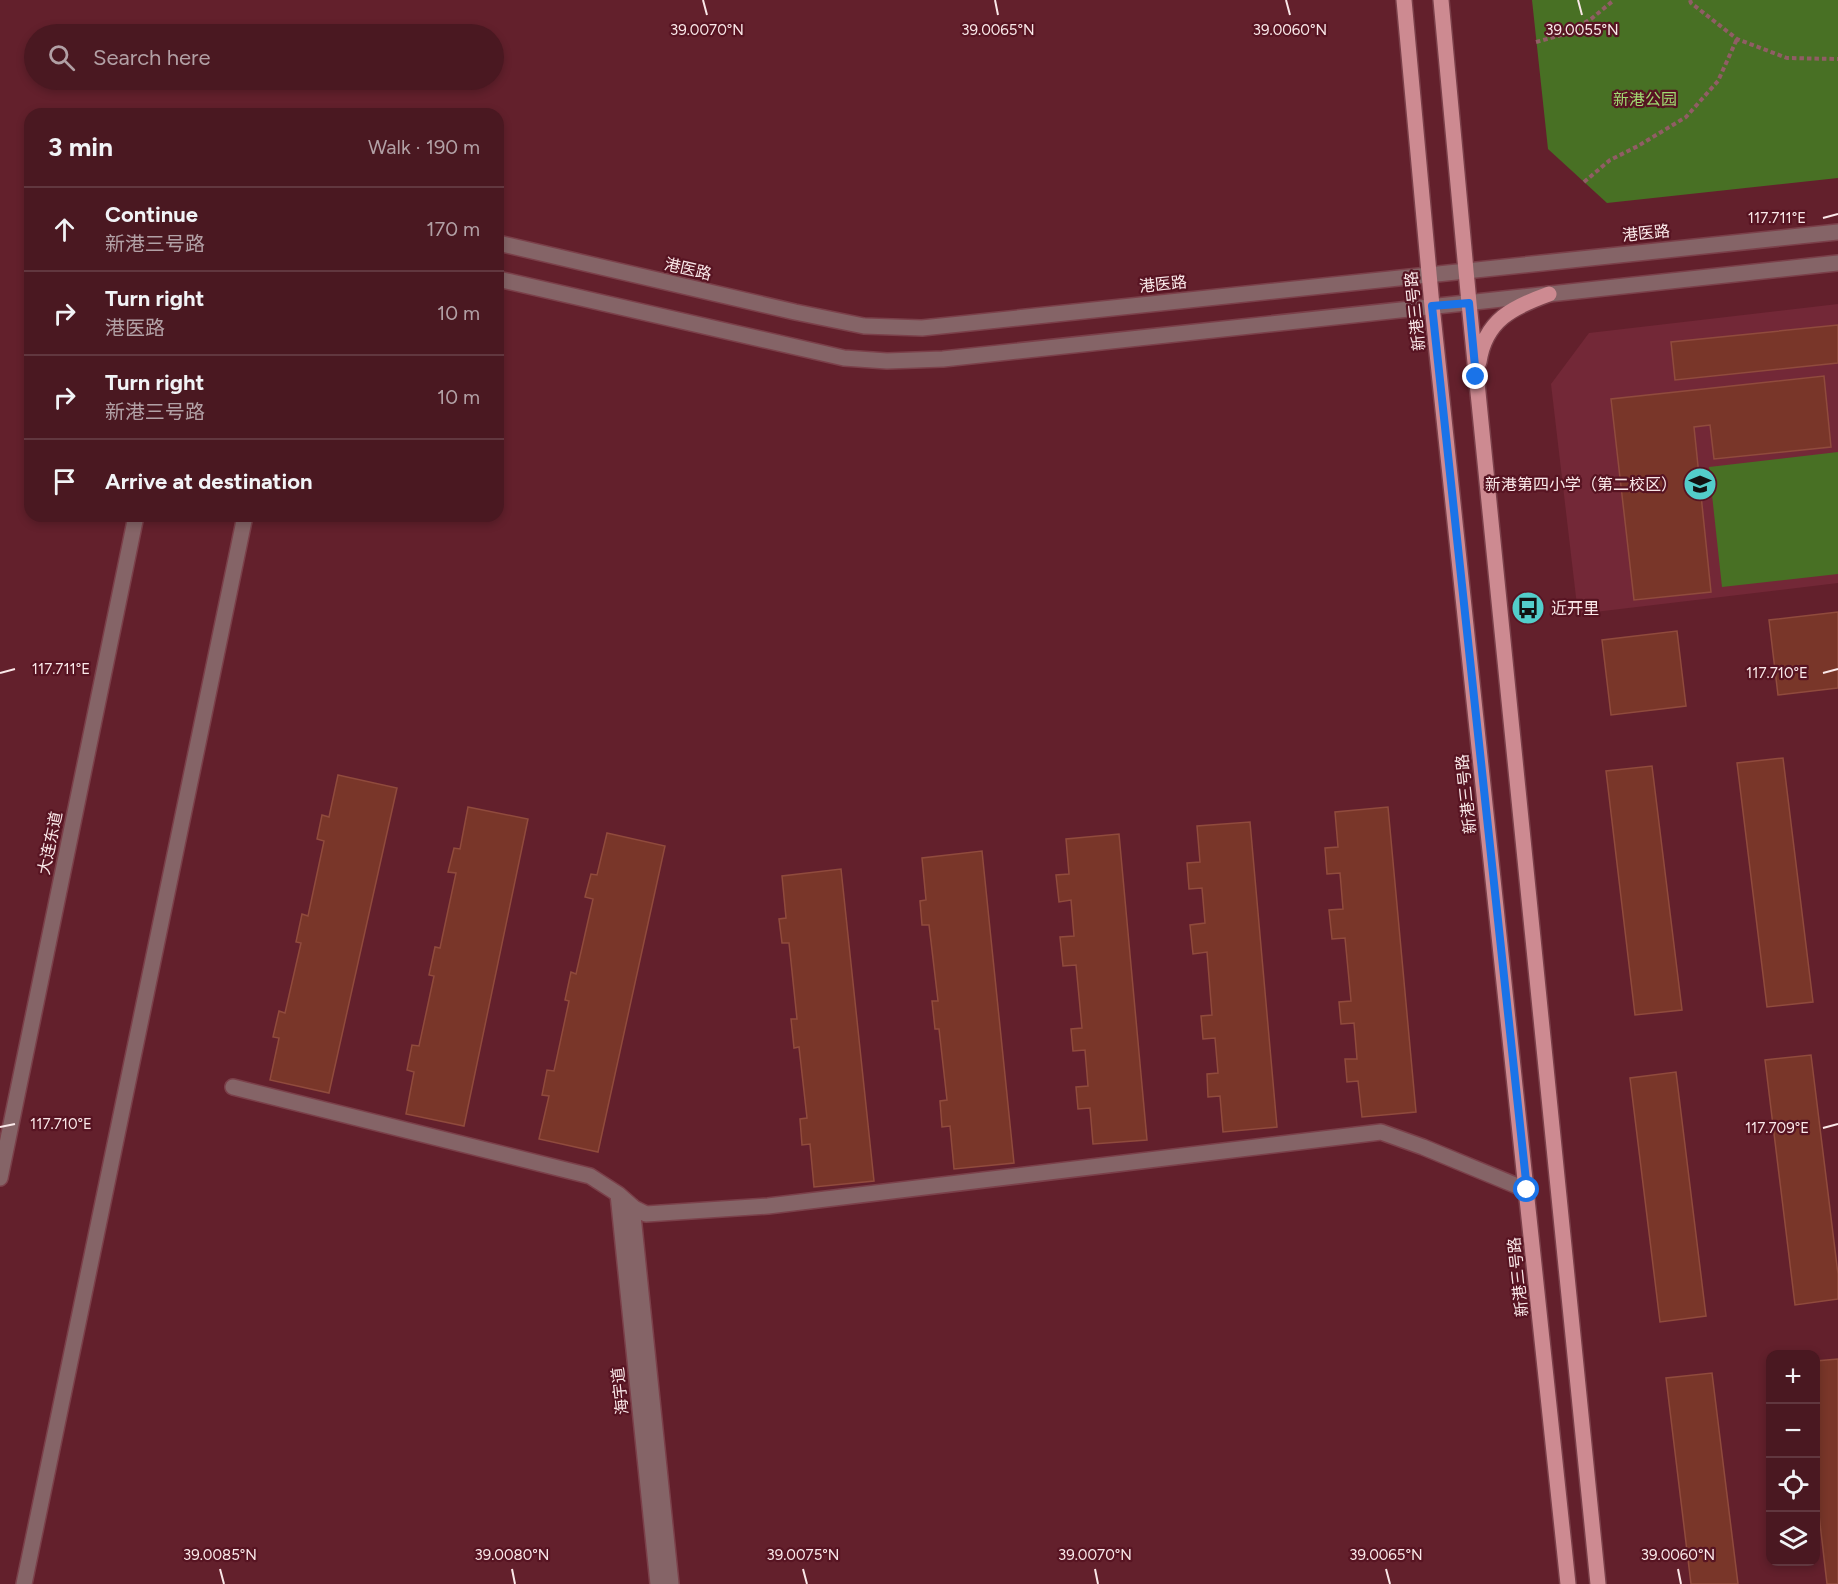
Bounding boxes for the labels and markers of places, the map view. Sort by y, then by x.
school or university icon: 新港第四小学（第二校区） [1682,466,1718,502]
place label: 新港第四小学（第二校区） [1485,475,1677,494]
bus stop icon: 近开里 [1510,590,1546,626]
place label: 近开里 [1551,599,1599,618]

